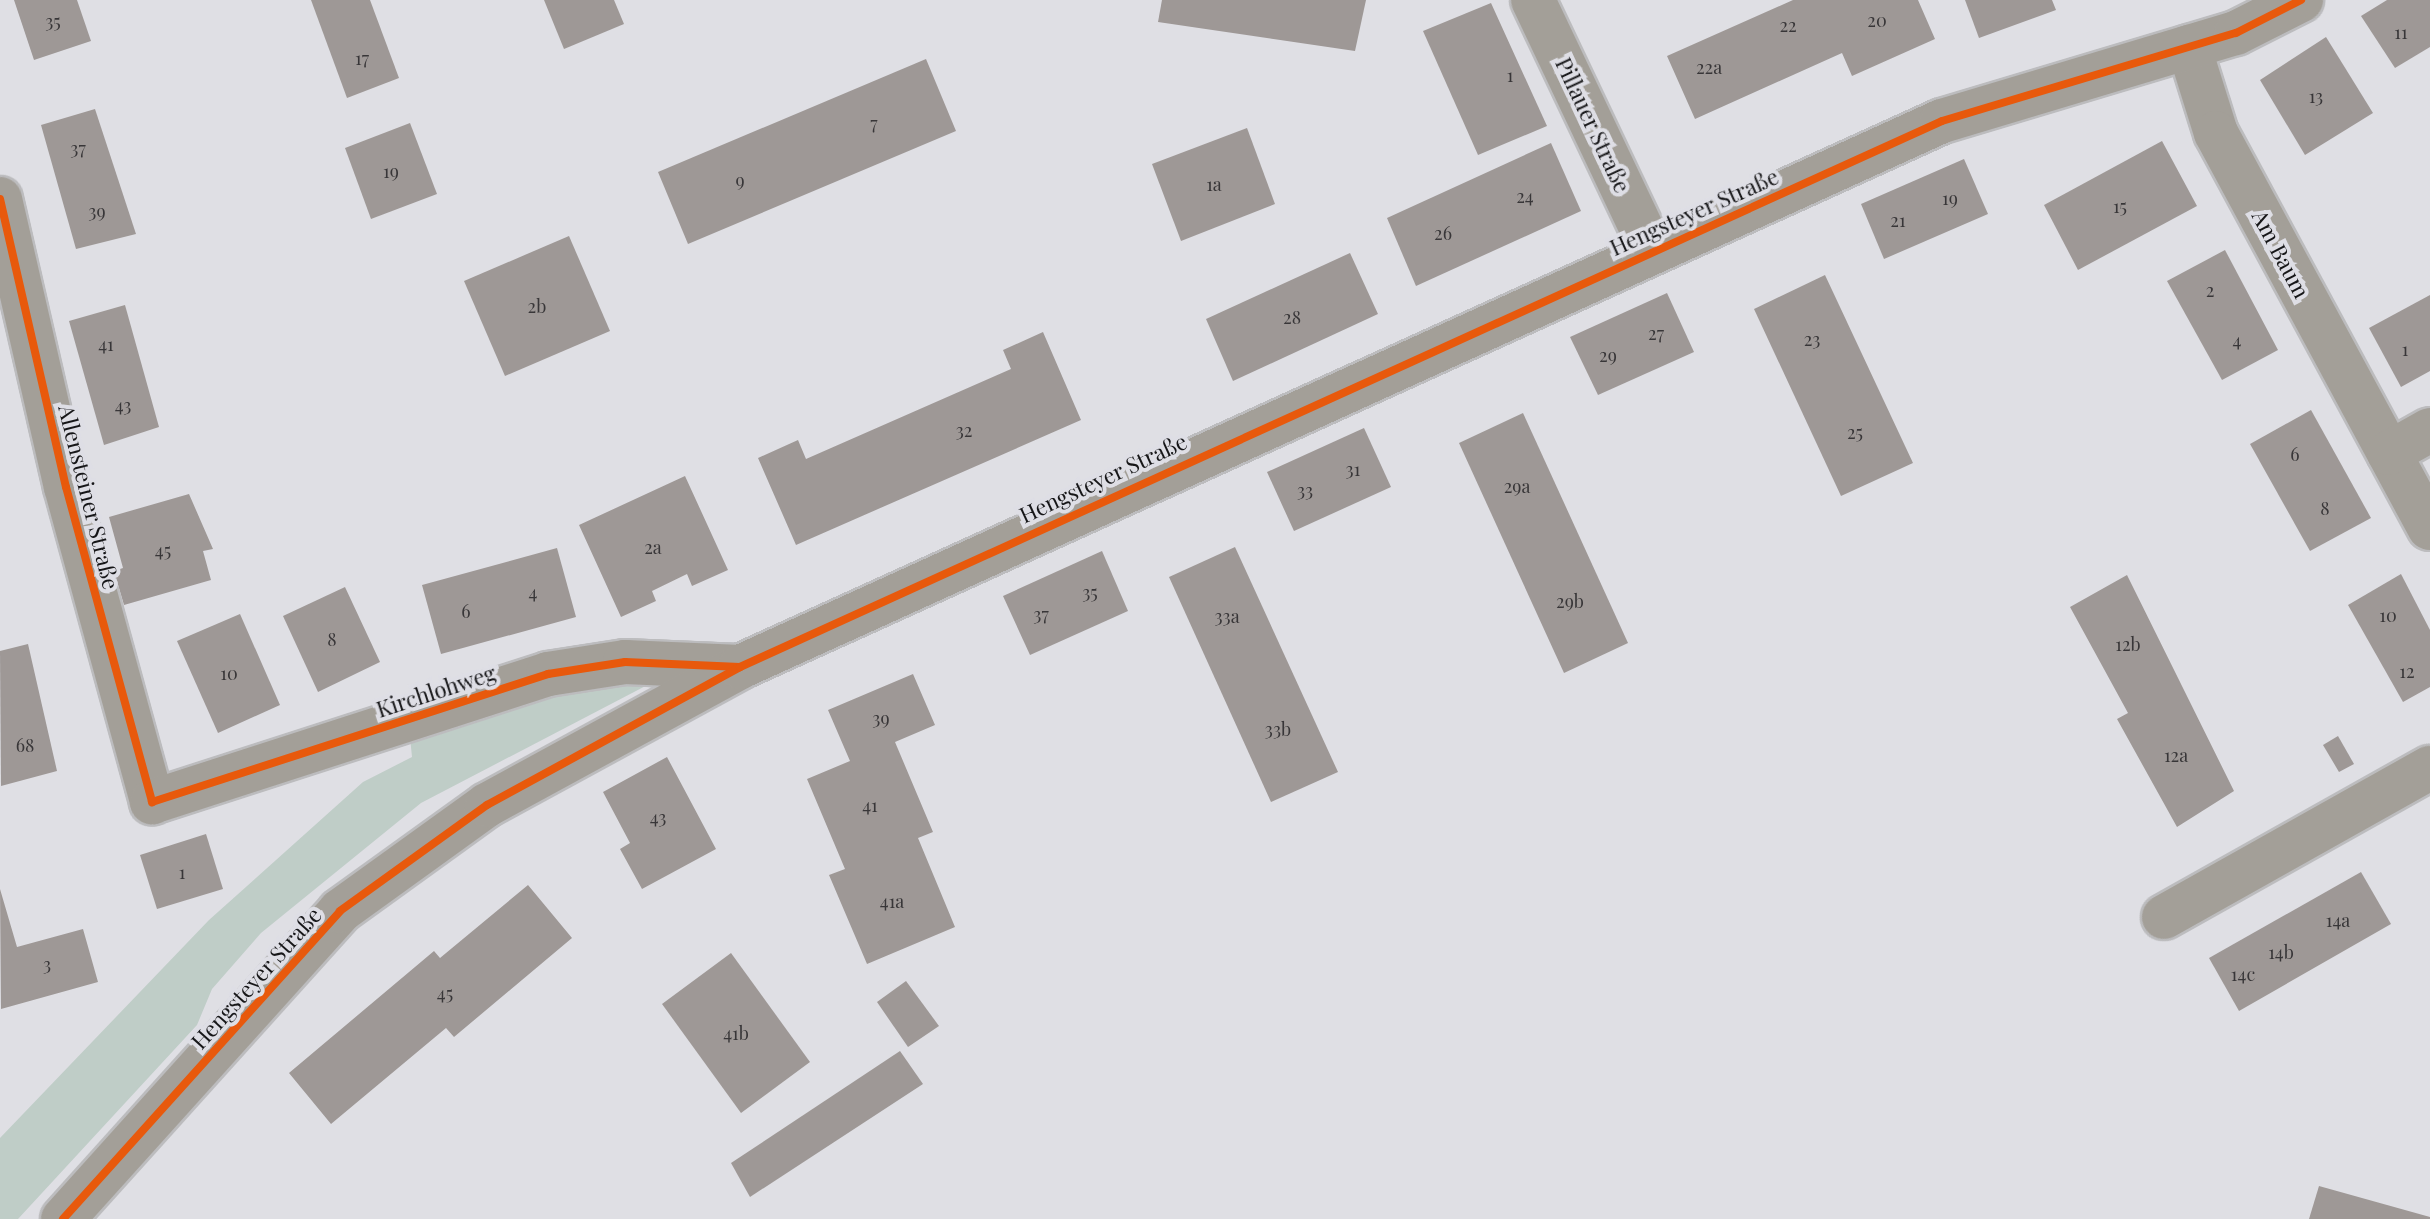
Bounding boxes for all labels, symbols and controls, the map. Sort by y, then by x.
house number: 20 [1867,9,1887,31]
house number: 35 [45,10,61,32]
house number: 22 [1779,14,1797,36]
house number: 11 [2394,21,2408,43]
house number: 17 [355,47,369,69]
street label: Pillauer Straße [1550,53,1636,197]
house number: 22a [1696,56,1722,78]
house number: 1 [1507,64,1513,86]
house number: 13 [2309,85,2323,107]
house number: 7 [870,112,878,134]
house number: 37 [70,137,86,159]
house number: 19 [383,160,399,182]
street label: Hengsteyer Straße [1605,163,1783,261]
house number: 9 [735,169,745,191]
house number: 1a [1206,173,1222,195]
house number: 24 [1516,185,1534,207]
house number: 19 [1942,187,1958,209]
house number: 15 [2113,195,2127,217]
house number: 39 [88,200,106,222]
street label: Am Baum [2247,205,2315,303]
house number: 21 [1890,209,1906,231]
house number: 26 [1434,222,1452,244]
house number: 2 [2206,279,2214,301]
house number: 2b [528,295,546,317]
house number: 28 [1283,306,1301,328]
house number: 27 [1648,322,1664,344]
house number: 23 [1804,328,1820,350]
house number: 4 [2233,329,2241,351]
house number: 41 [98,333,114,355]
house number: 1 [2402,338,2408,360]
house number: 29 [1599,344,1617,366]
house number: 43 [115,394,131,416]
street label: Allensteiner Straße [53,402,125,592]
house number: 32 [956,419,972,441]
house number: 25 [1847,421,1863,443]
street label: Hengsteyer Straße [1015,428,1191,528]
house number: 6 [2290,443,2300,465]
house number: 31 [1346,458,1360,480]
house number: 29a [1504,475,1530,497]
house number: 33 [1297,479,1313,501]
house number: 8 [2320,497,2330,519]
house number: 2a [644,536,662,558]
house number: 45 [155,539,171,561]
house number: 4 [529,581,537,603]
house number: 35 [1082,581,1098,603]
house number: 29b [1556,590,1584,612]
house number: 6 [461,600,471,622]
house number: 37 [1033,603,1049,625]
house number: 10 [2379,604,2397,626]
house number: 33a [1214,605,1240,627]
house number: 8 [327,628,337,650]
house number: 12b [2115,633,2141,655]
street label: Kirchlohweg [373,659,499,723]
house number: 12 [2399,660,2415,682]
house number: 10 [220,662,238,684]
house number: 39 [872,707,890,729]
house number: 33b [1265,718,1291,740]
house number: 68 [16,734,34,756]
house number: 12a [2164,744,2188,766]
house number: 41 [862,794,878,816]
house number: 43 [650,806,666,828]
house number: 1 [179,861,185,883]
house number: 41a [880,890,904,912]
street label: Hengsteyer Straße [185,902,327,1054]
house number: 14a [2326,909,2350,931]
house number: 14b [2268,941,2294,963]
house number: 3 [43,953,51,975]
house number: 14c [2231,963,2255,985]
house number: 45 [437,982,453,1004]
house number: 41b [723,1022,749,1044]

